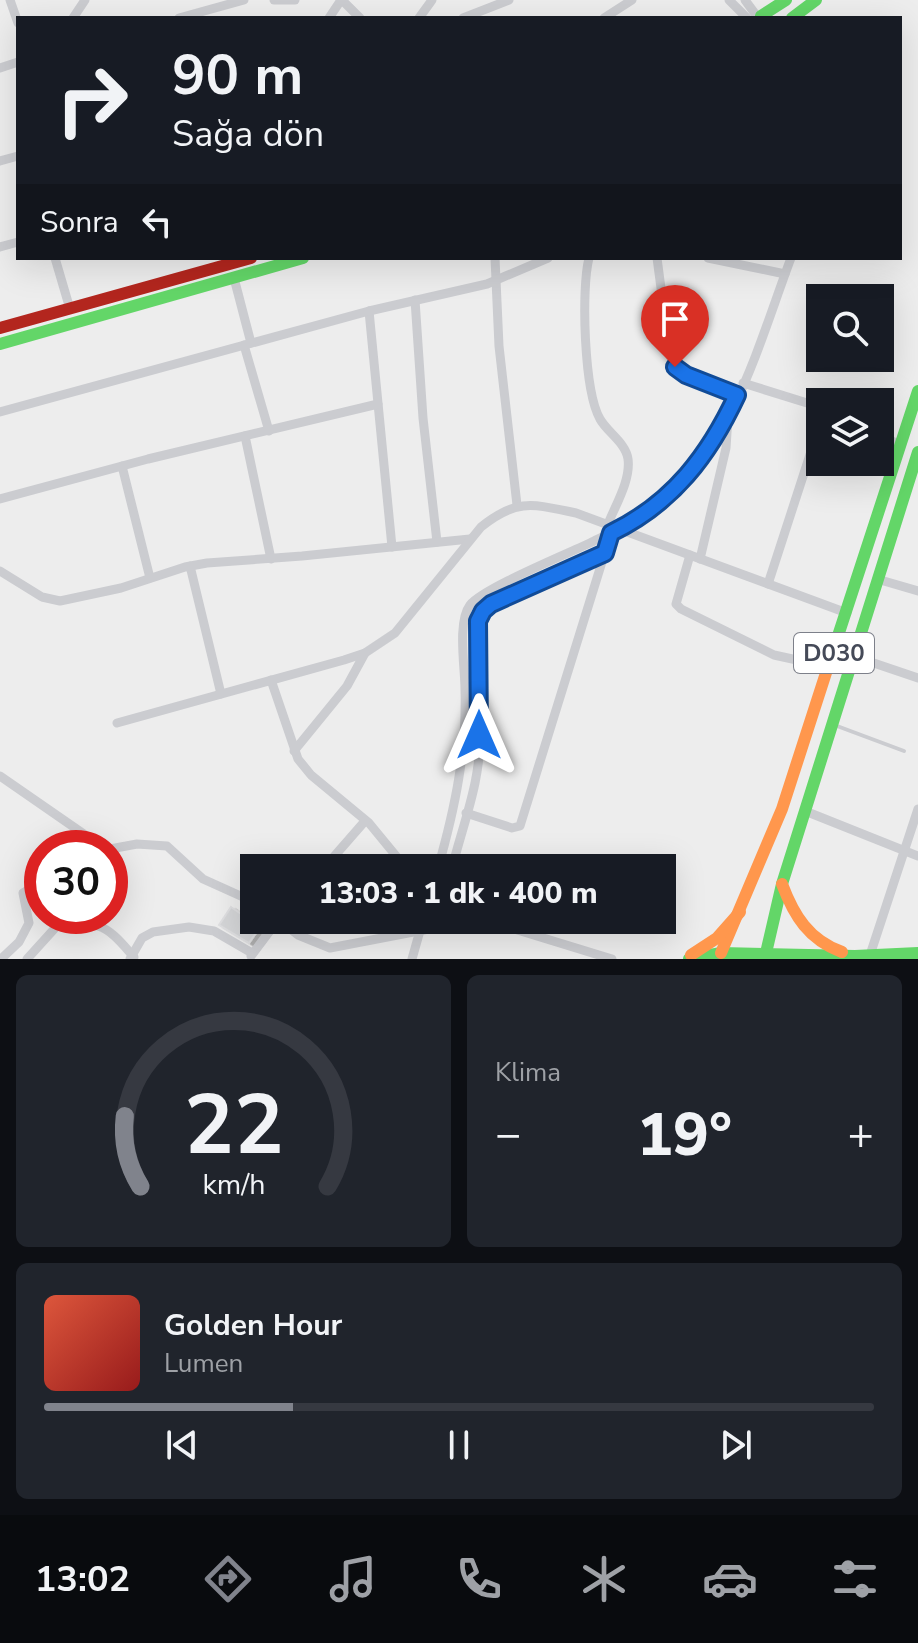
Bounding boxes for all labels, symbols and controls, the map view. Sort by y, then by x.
text: 90 m [172,37,303,114]
icon: right [40,48,144,152]
text: Sağa dön [172,110,324,159]
icon: left [135,200,179,244]
text: Sonra [40,202,119,243]
map controls [806,284,894,476]
button: search [806,284,894,372]
pin [641,285,709,367]
icon: arrive [653,297,697,341]
button: layers [806,388,894,476]
road number: D030 [794,633,874,673]
position arrow [437,693,521,777]
speed limit sign: 30 [24,830,128,934]
text: 13:03 · 1 dk · 400 m [318,873,598,914]
text: Klima [495,1055,561,1090]
text: 22 [184,1069,283,1182]
text: 19° [637,1094,732,1176]
text: − [495,1105,521,1165]
text: + [848,1105,874,1165]
text: km/h [202,1165,265,1204]
text: Golden Hour [164,1305,342,1346]
text: Lumen [164,1346,243,1381]
icon: previous [160,1423,204,1467]
icon: pause [437,1423,481,1467]
icon: next [714,1423,758,1467]
icon: directions [200,1551,256,1607]
icon: music [325,1551,381,1607]
icon: phone [451,1551,507,1607]
icon: climate [576,1551,632,1607]
icon: car [702,1551,758,1607]
icon: filters [827,1551,883,1607]
text: 13:02 [35,1555,130,1604]

